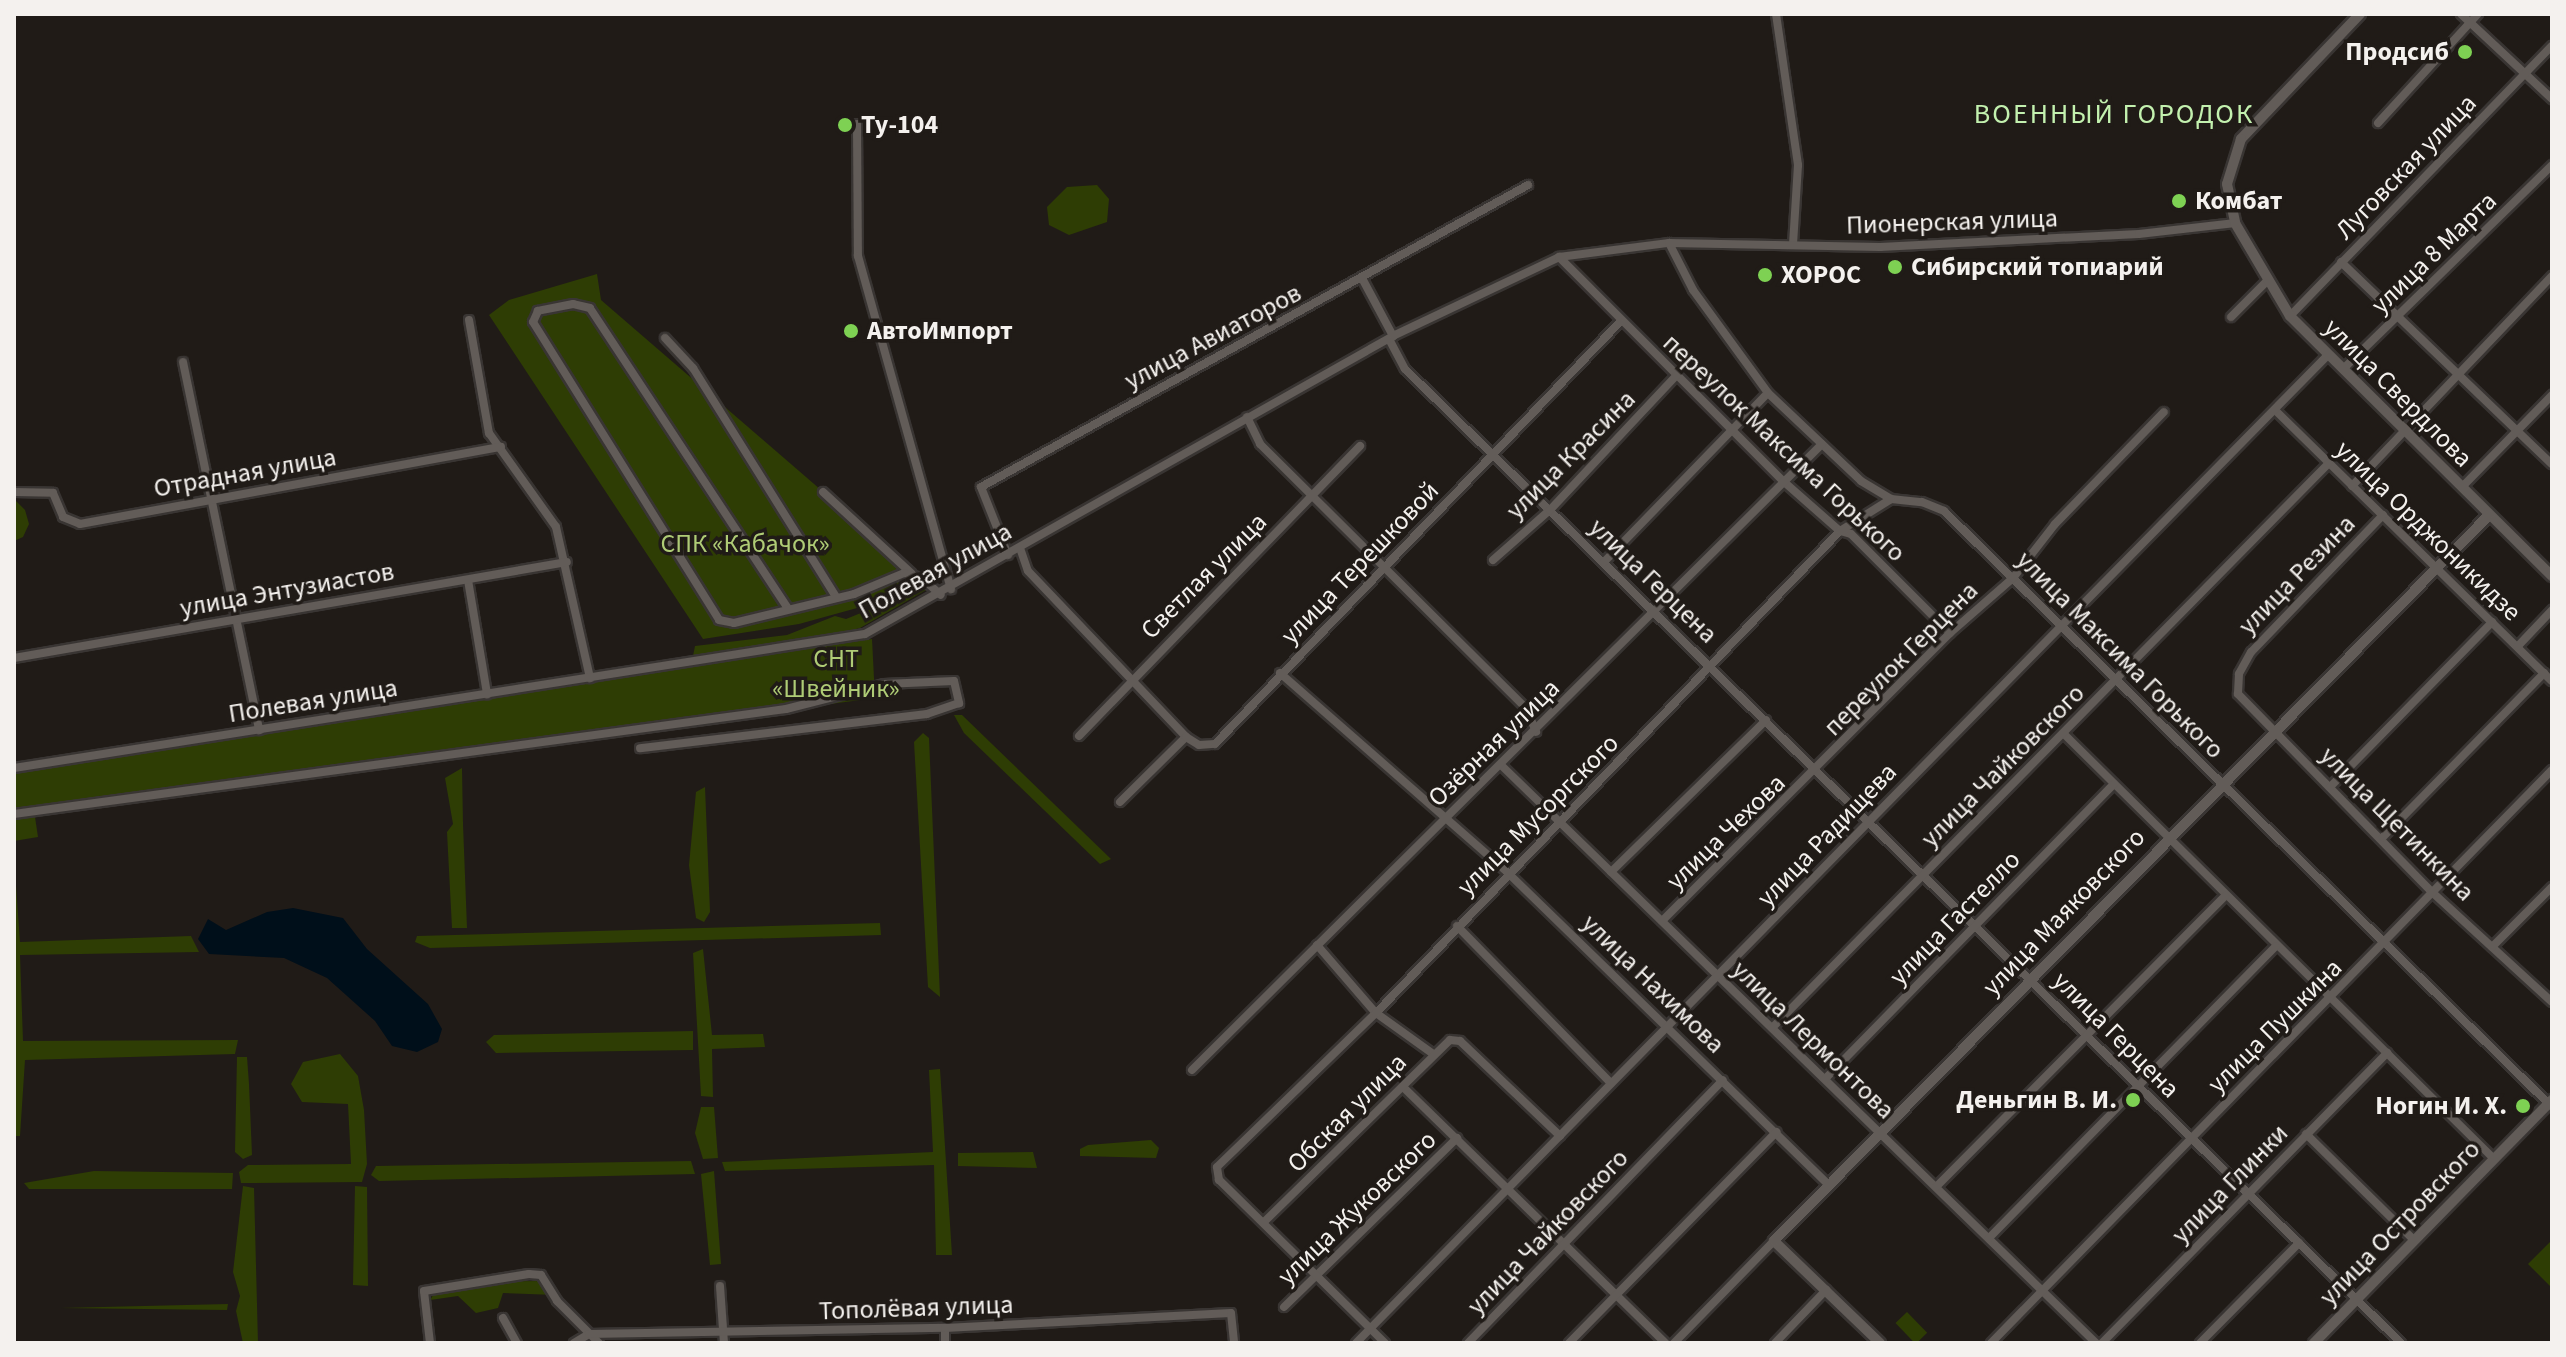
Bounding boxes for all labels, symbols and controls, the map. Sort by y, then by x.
place label: Продсиб [2345,36,2449,68]
marker: Продсиб [2456,43,2474,61]
street label: Луговская улица [2329,88,2483,246]
district label: ВОЕННЫЙ ГОРОДОК [1974,97,2254,131]
place label: Ту-104 [861,109,938,141]
marker: Ту-104 [836,116,854,134]
place label: Комбат [2195,185,2282,217]
street label: улица 8 Марта [2365,186,2503,320]
marker: Комбат [2170,192,2188,210]
street label: Пионерская улица [1846,203,2058,241]
place label: Сибирский топиарий [1911,251,2164,283]
marker: Сибирский топиарий [1886,258,1904,276]
place label: ХОРОС [1781,259,1861,291]
marker: ХОРОС [1756,266,1774,284]
street label: улица Авиаторов [1119,277,1307,397]
street label: улица Свердлова [2317,312,2479,474]
place label: АвтоИмпорт [867,315,1013,347]
marker: АвтоИмпорт [842,322,860,340]
street label: переулок Максима Горького [1656,327,1912,569]
street label: улица Красина [1500,384,1642,526]
street label: улица Орджоникидзе [2329,434,2527,628]
street label: Отрадная улица [151,442,339,504]
street label: улица Терешковой [1275,475,1445,651]
street label: Светлая улица [1135,507,1273,645]
street label: улица Резина [2232,509,2362,641]
street label: улица Герцена [1582,512,1724,650]
street label: Полевая улица [853,516,1017,626]
park label: СПК «Кабачок» [660,528,830,560]
street label: улица Максима Горького [2010,545,2230,765]
street label: улица Энтузиастов [178,556,396,624]
street label: переулок Герцена [1817,575,1985,743]
park label: СНТ «Швейник» [772,643,900,704]
street label: Полевая улица [226,672,400,730]
street label: Озёрная улица [1422,673,1566,813]
street label: улица Чайковского [1915,678,2091,854]
street label: улица Мусоргского [1451,728,1625,902]
street label: улица Щетинкина [2313,740,2481,908]
street label: улица Радищева [1751,757,1903,913]
street label: улица Чехова [1660,768,1792,896]
street label: улица Маяковского [1976,822,2152,1002]
street label: улица Гастелло [1883,844,2027,992]
street label: улица Нахимова [1575,908,1731,1060]
street label: улица Пушкина [2201,952,2349,1100]
street label: улица Лермонтова [1725,954,1901,1126]
street label: улица Герцена [2046,965,2186,1105]
street label: Обская улица [1281,1047,1413,1179]
place label: Деньгин В. И. [1956,1084,2117,1116]
place label: Ногин И. Х. [2375,1090,2507,1122]
marker: Деньгин В. И. [2124,1091,2142,1109]
marker: Ногин И. Х. [2514,1097,2532,1115]
street label: улица Глинки [2165,1118,2295,1250]
street label: улица Жуковского [1271,1124,1443,1292]
street label: улица Островского [2313,1134,2487,1312]
street label: улица Чайковского [1461,1143,1635,1321]
street label: Тополёвая улица [818,1289,1014,1327]

